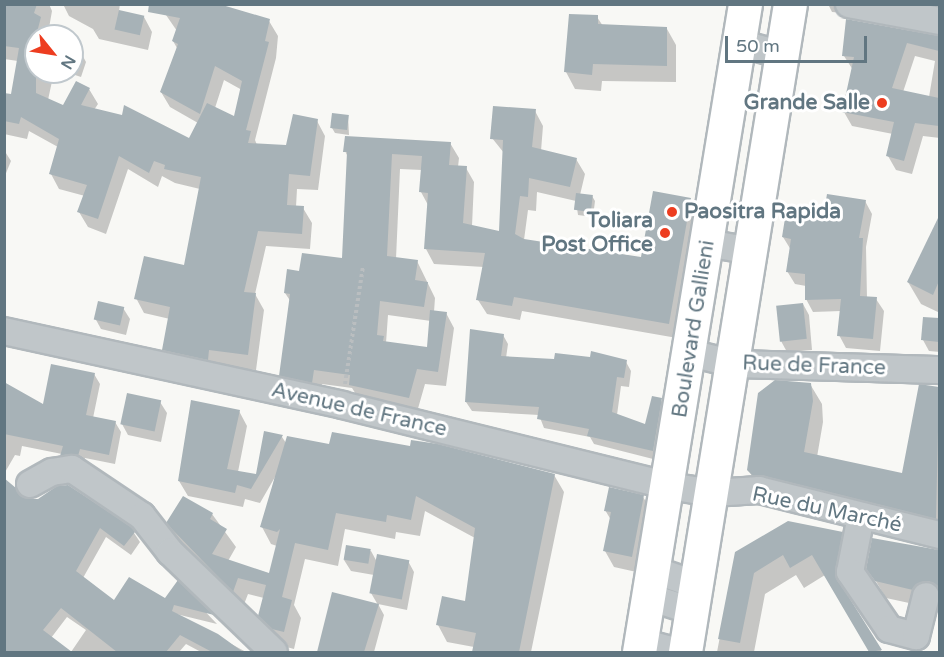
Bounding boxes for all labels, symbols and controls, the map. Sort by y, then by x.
north arrow [24,24,84,84]
scale bar [728,24,870,62]
text: 50 m [736,35,780,57]
text: N [56,51,80,73]
place label: Grande Salle [744,90,870,116]
marker: Grande Salle [875,96,889,110]
place label: Paositra Rapida [684,199,841,225]
marker: Paositra Rapida [665,205,679,219]
place label: Toliara Post Office [541,208,653,258]
marker: Toliara Post Office [658,226,672,240]
street label: Boulevard Gallieni [668,238,720,420]
street label: Rue de France [742,351,886,381]
street label: Avenue de France [269,378,449,442]
street label: Rue du Marché [750,482,904,538]

